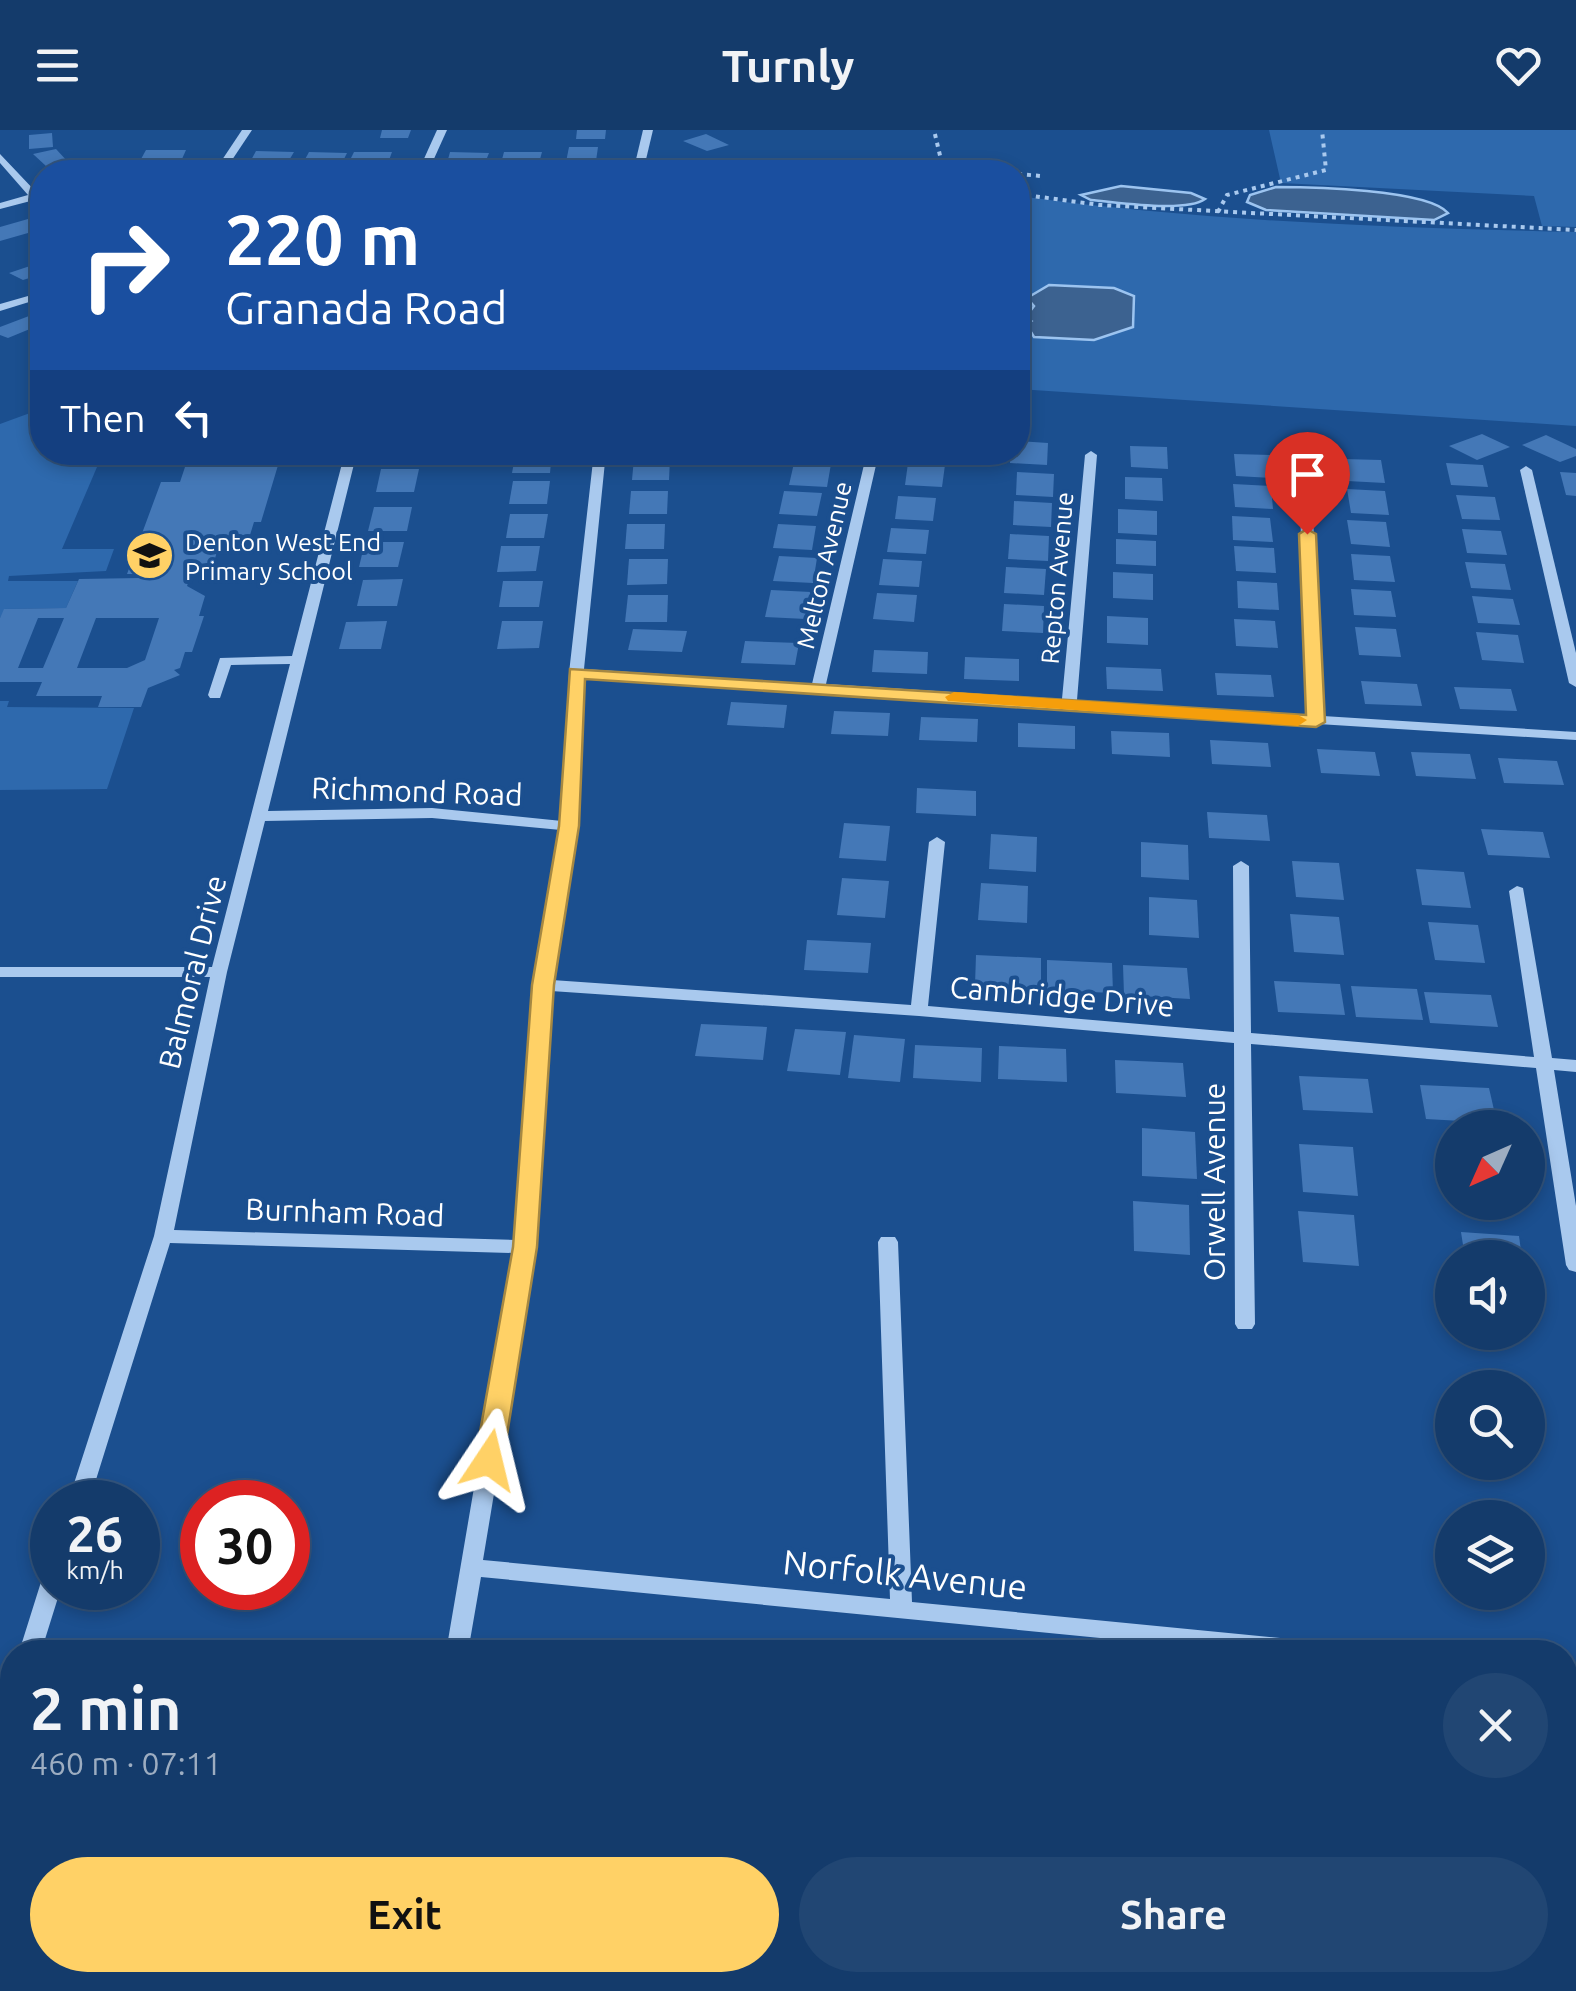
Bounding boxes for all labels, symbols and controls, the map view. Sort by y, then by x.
icon: menu [30,38,85,93]
icon: heart [1491,38,1546,93]
text: Turnly [722,40,854,91]
icon: right [60,200,190,330]
text: 220 m [225,200,420,278]
text: Granada Road [225,282,507,333]
icon: left [166,390,221,445]
text: Then [60,397,146,439]
pin [1265,432,1350,535]
icon: arrive [1280,447,1335,502]
street label: Melton Avenue [791,479,857,651]
street label: Repton Avenue [1036,491,1078,665]
place label: Denton West End Primary School [185,528,381,585]
school or university icon: Denton West End Primary School [124,530,176,582]
street label: Richmond Road [311,770,523,812]
street label: Balmoral Drive [152,872,232,1072]
street label: Cambridge Drive [948,969,1176,1023]
street label: Orwell Avenue [1197,1083,1231,1281]
north arrow [1435,1110,1545,1220]
map controls [1435,1110,1545,1610]
street label: Burnham Road [245,1192,445,1232]
button: sound [1435,1240,1545,1350]
button: search [1435,1370,1545,1480]
position arrow [437,1408,541,1512]
speed limit sign: 30 [180,1480,310,1610]
button: layers [1435,1500,1545,1610]
text: 26 [67,1505,123,1561]
street label: Norfolk Avenue [781,1541,1029,1607]
text: km/h [66,1556,124,1584]
button: close [1443,1673,1548,1778]
text: 2 min [30,1674,182,1741]
text: 460 m · 07:11 [30,1745,222,1781]
button: Exit [30,1857,779,1972]
button: Share [799,1857,1548,1972]

